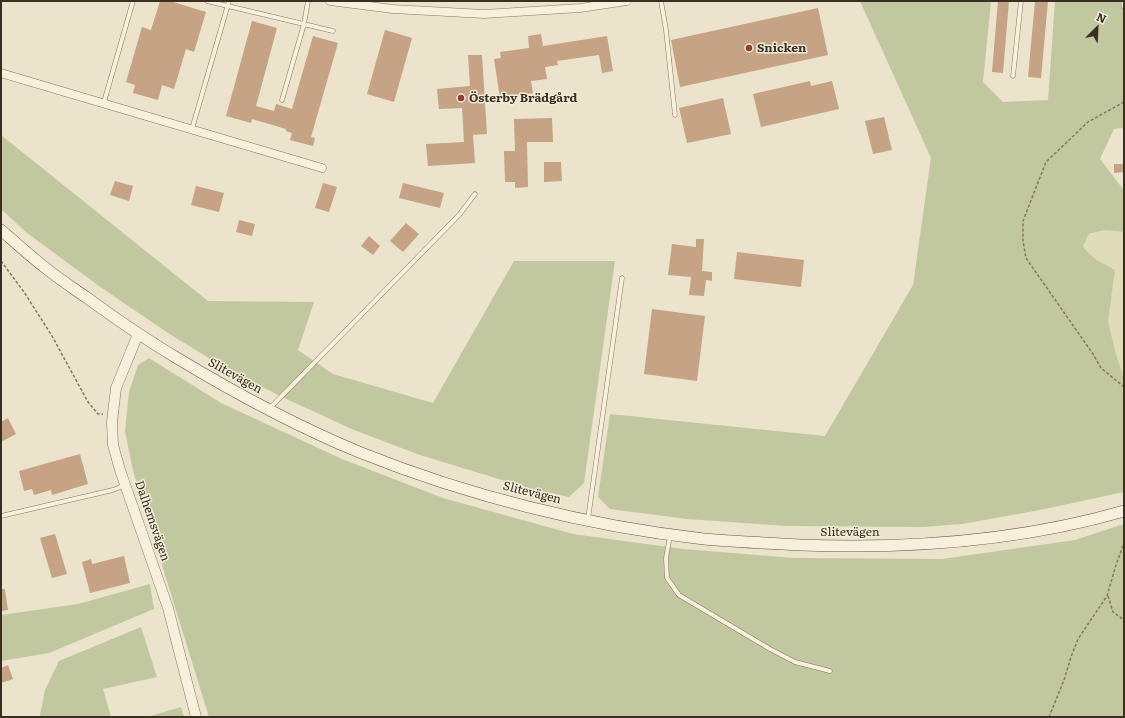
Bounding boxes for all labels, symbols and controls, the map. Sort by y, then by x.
north arrow [1077,8,1117,48]
text: N [1094,8,1109,26]
place label: Snicken [757,41,806,55]
marker: Snicken [744,43,754,53]
place label: Österby Brädgård [469,91,577,105]
marker: Österby Brädgård [456,93,466,103]
street label: Slitevägen [205,355,265,397]
street label: Dalhemsvägen [131,479,173,563]
street label: Slitevägen [501,479,563,507]
street label: Slitevägen [820,525,880,539]

